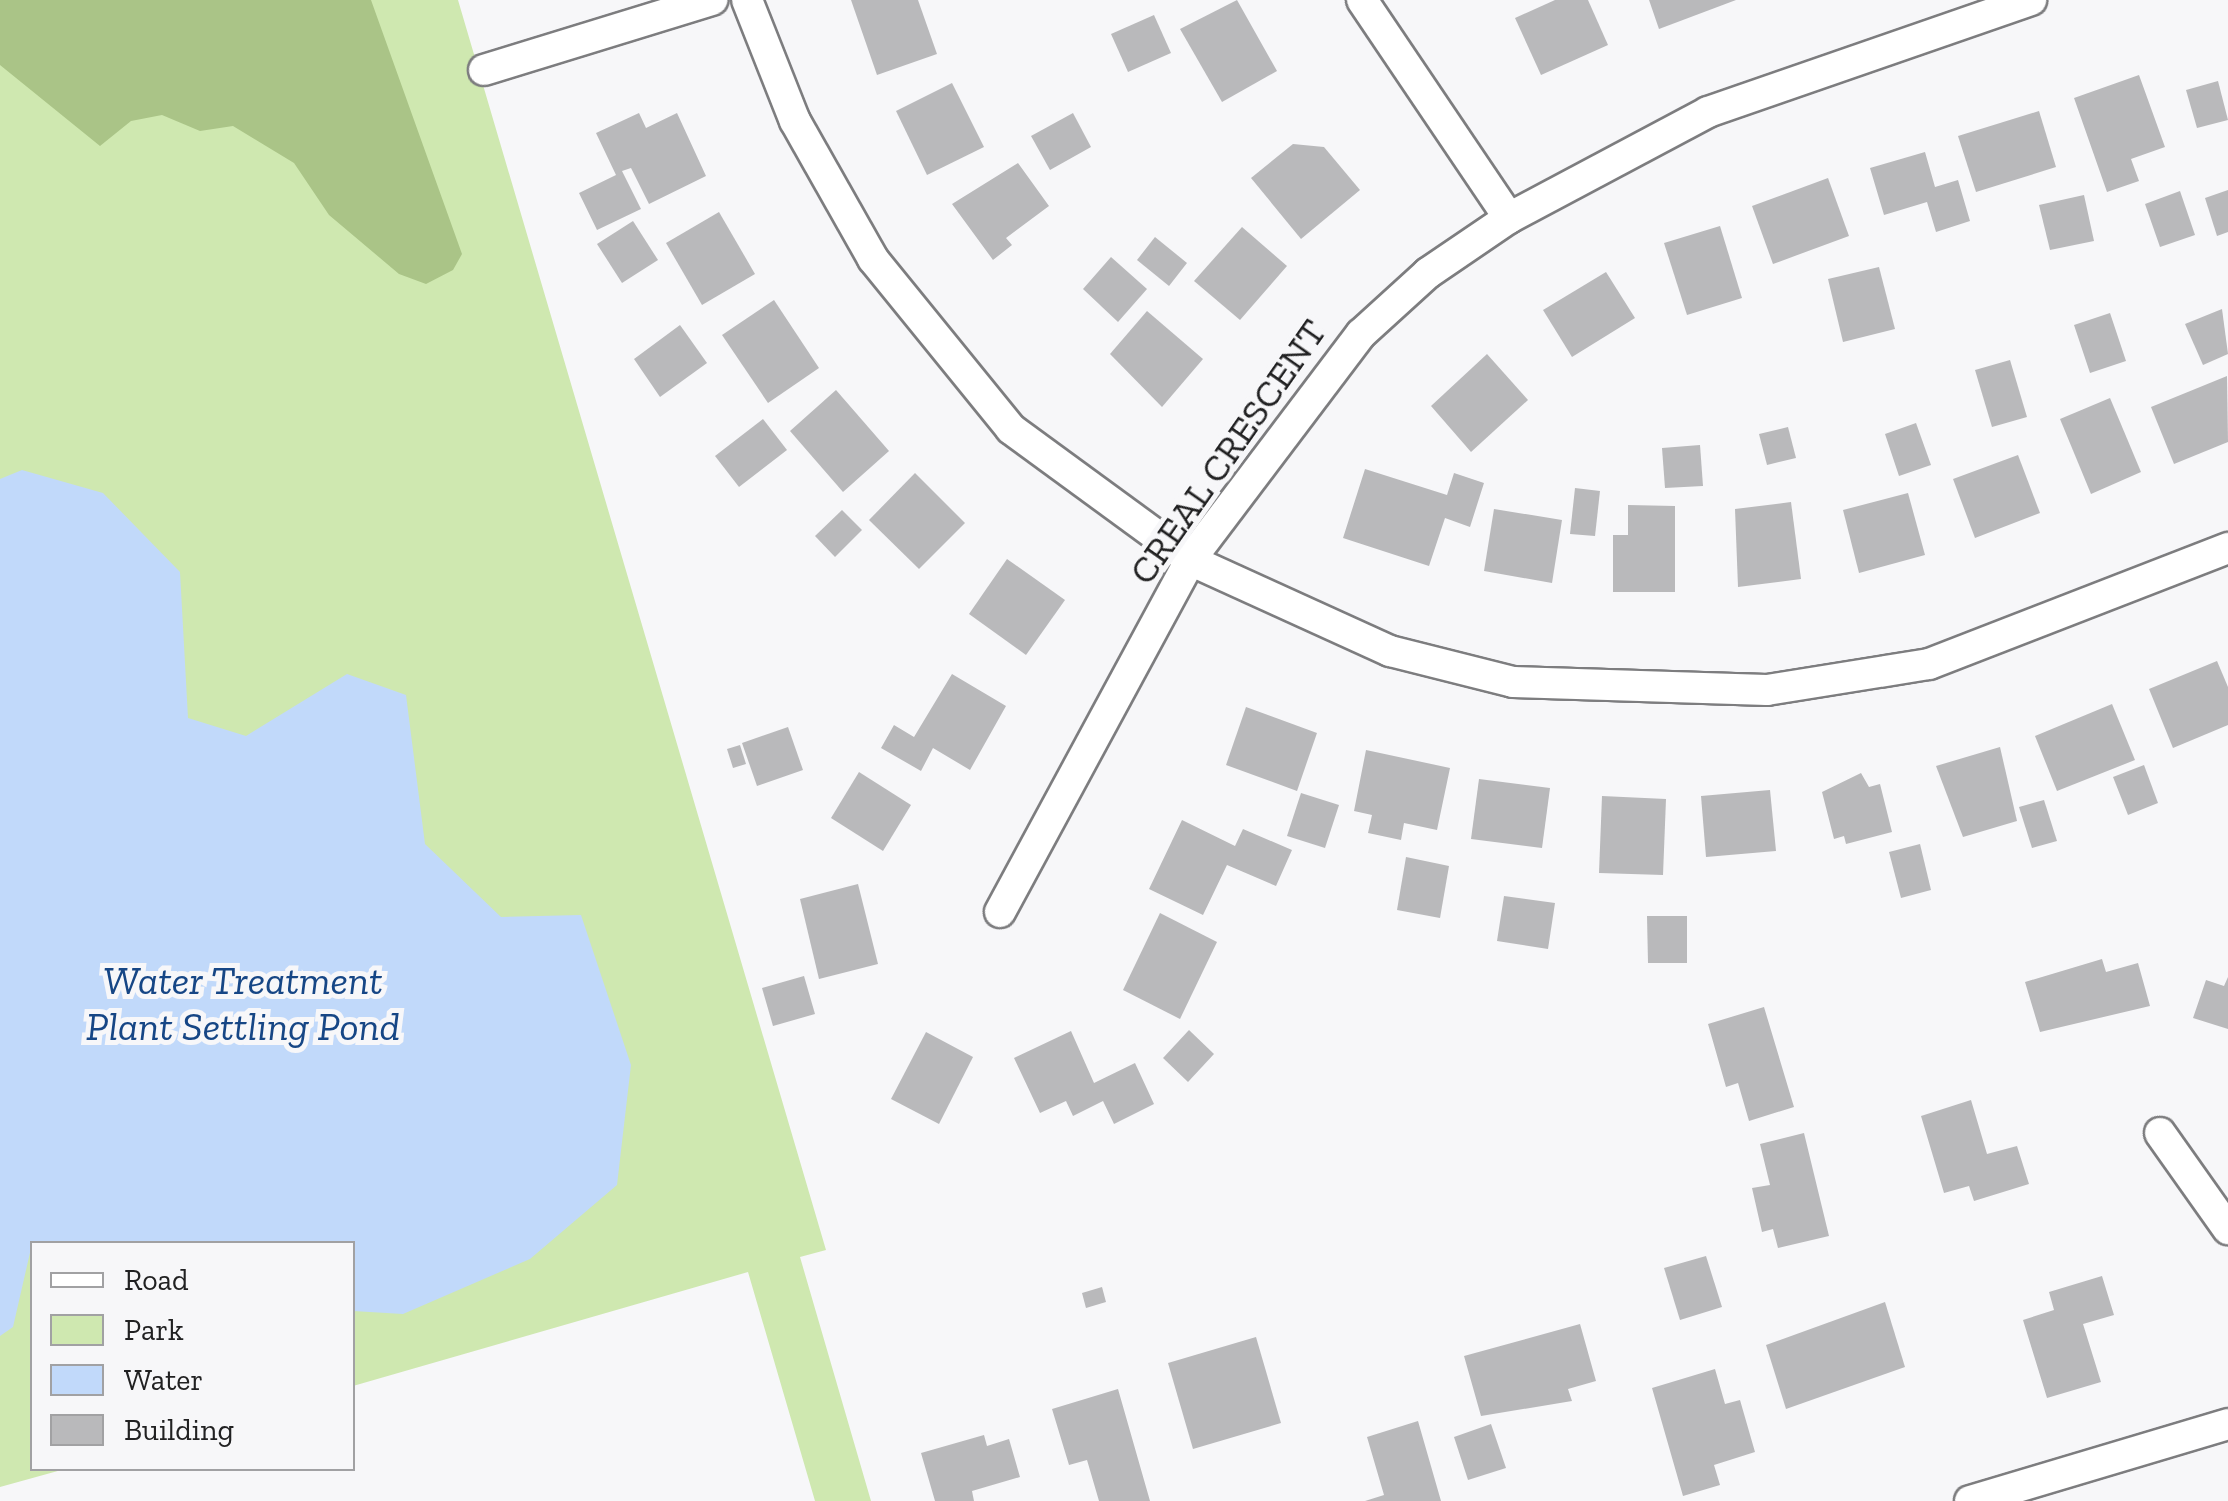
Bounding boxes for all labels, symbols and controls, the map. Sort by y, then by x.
street label: CREAL CRESCENT [1119,311,1337,593]
water label: Water Treatment Plant Settling Pond [86,956,400,1050]
legend [30,1241,355,1471]
text: Road [124,1262,189,1298]
text: Park [124,1312,184,1348]
text: Water [124,1362,203,1398]
text: Building [124,1412,234,1448]

